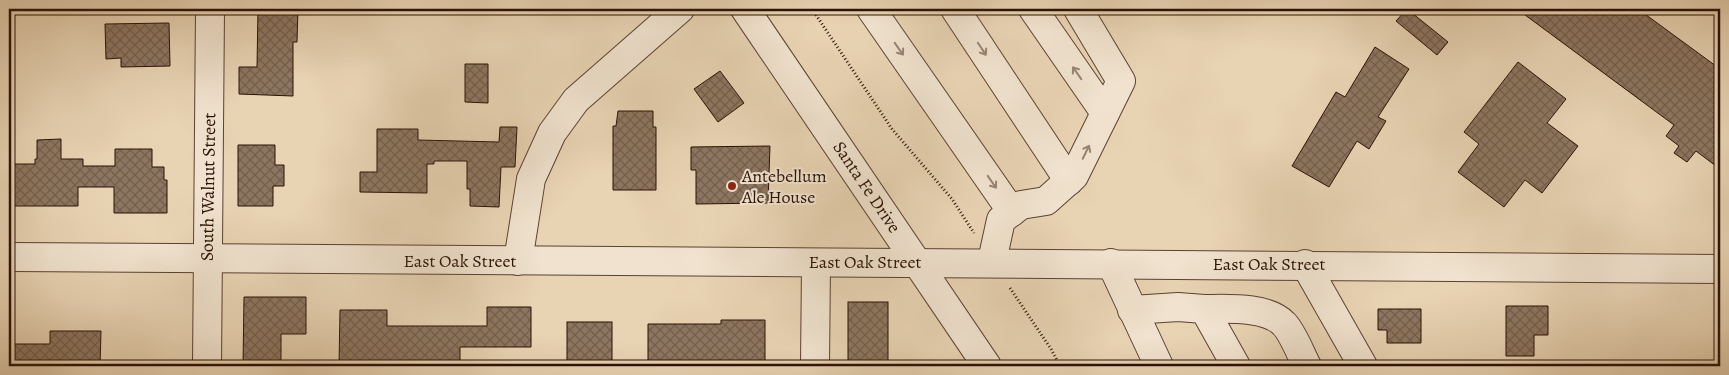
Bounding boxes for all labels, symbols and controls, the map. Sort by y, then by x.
one-way arrow [894,42,904,56]
one-way arrow [977,42,987,56]
one-way arrow [1072,66,1082,80]
street label: South Walnut Street [195,113,221,261]
street label: Santa Fe Drive [827,136,907,238]
one-way arrow [1082,145,1092,160]
place label: Antebellum Ale House [741,164,827,209]
one-way arrow [987,175,997,189]
marker: Antebellum Ale House [726,180,738,192]
street label: East Oak Street [403,249,517,273]
street label: East Oak Street [808,250,922,274]
street label: East Oak Street [1212,252,1326,276]

